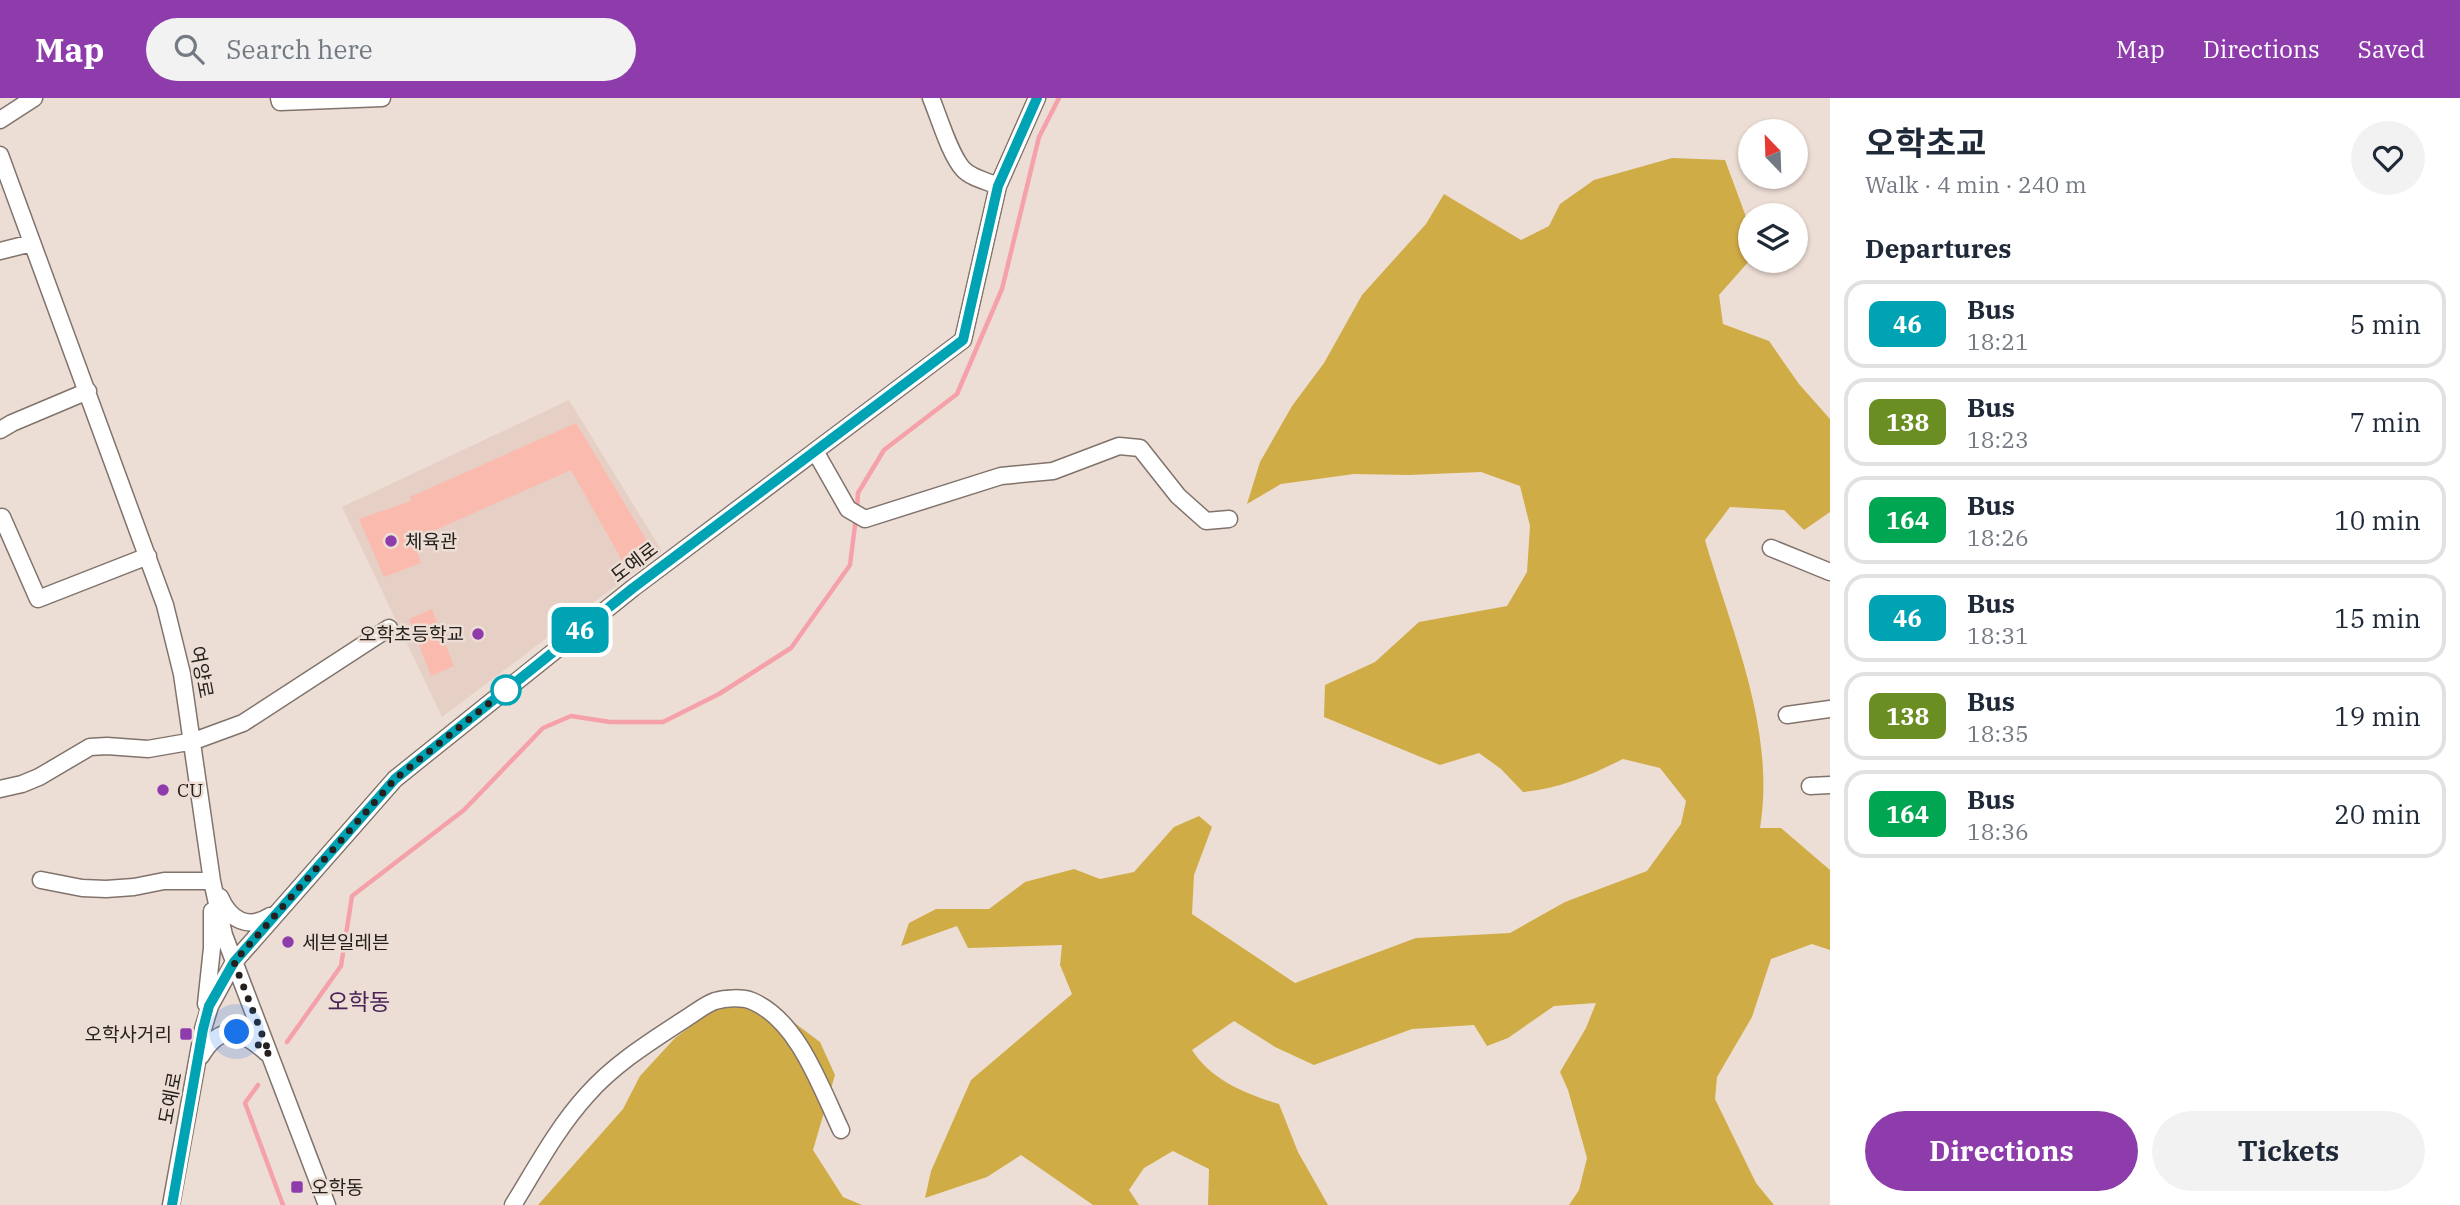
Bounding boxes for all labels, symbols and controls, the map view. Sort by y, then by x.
search box [146,18,636,81]
text: Map [35,28,104,71]
icon: search [170,30,208,68]
text: Search here [226,32,373,66]
text: Map [2116,33,2165,65]
text: Directions [2203,33,2320,65]
text: Saved [2358,33,2425,65]
north arrow [1738,119,1808,189]
map controls [1738,119,1808,273]
text: 오학초교 [1865,121,1986,164]
button: heart [2351,121,2425,195]
text: Walk · 4 min · 240 m [1865,169,2087,199]
button: layers [1738,203,1808,273]
text: Departures [1865,231,2011,265]
text: Bus [1967,292,2015,326]
text: 5 min [2350,307,2421,341]
text: 46 [1893,308,1922,340]
text: 18:21 [1967,326,2029,356]
text: Bus [1967,390,2015,424]
text: 7 min [2350,405,2421,439]
text: 138 [1886,406,1929,438]
text: 18:23 [1967,424,2029,454]
text: Bus [1967,488,2015,522]
text: 10 min [2334,503,2421,537]
text: 164 [1886,504,1929,536]
text: 18:26 [1967,522,2029,552]
place label: 체육관 [405,529,457,553]
marker: 체육관 [383,533,399,549]
street label: 도예로 [606,537,662,587]
text: Bus [1967,586,2015,620]
text: 15 min [2334,601,2421,635]
text: 46 [1893,602,1922,634]
line badge: 46 [548,607,612,653]
text: 46 [566,614,594,646]
text: 18:31 [1967,620,2029,650]
place label: 오학초등학교 [359,622,464,646]
marker: 오학초등학교 [470,626,486,642]
street label: 여양로 [185,644,219,700]
unlabelled marker [491,675,521,705]
text: Bus [1967,684,2015,718]
text: 19 min [2334,699,2421,733]
text: 138 [1886,700,1929,732]
text: 18:35 [1967,718,2029,748]
place label: CU [177,778,203,802]
marker: CU [155,782,171,798]
text: Bus [1967,782,2015,816]
text: 20 min [2334,797,2421,831]
text: 164 [1886,798,1929,830]
text: 18:36 [1967,816,2029,846]
place label: 세븐일레븐 [302,930,389,954]
marker: 세븐일레븐 [280,934,296,950]
district label: 오학동 [327,986,391,1016]
your location [219,1014,254,1049]
place label: 오학사거리 [85,1022,172,1046]
marker: 오학사거리 [178,1026,194,1042]
street label: 도예로 [153,1070,187,1126]
button: Directions [1865,1111,2138,1191]
button: Tickets [2152,1111,2425,1191]
place label: 오학동 [311,1175,363,1199]
marker: 오학동 [289,1179,305,1195]

